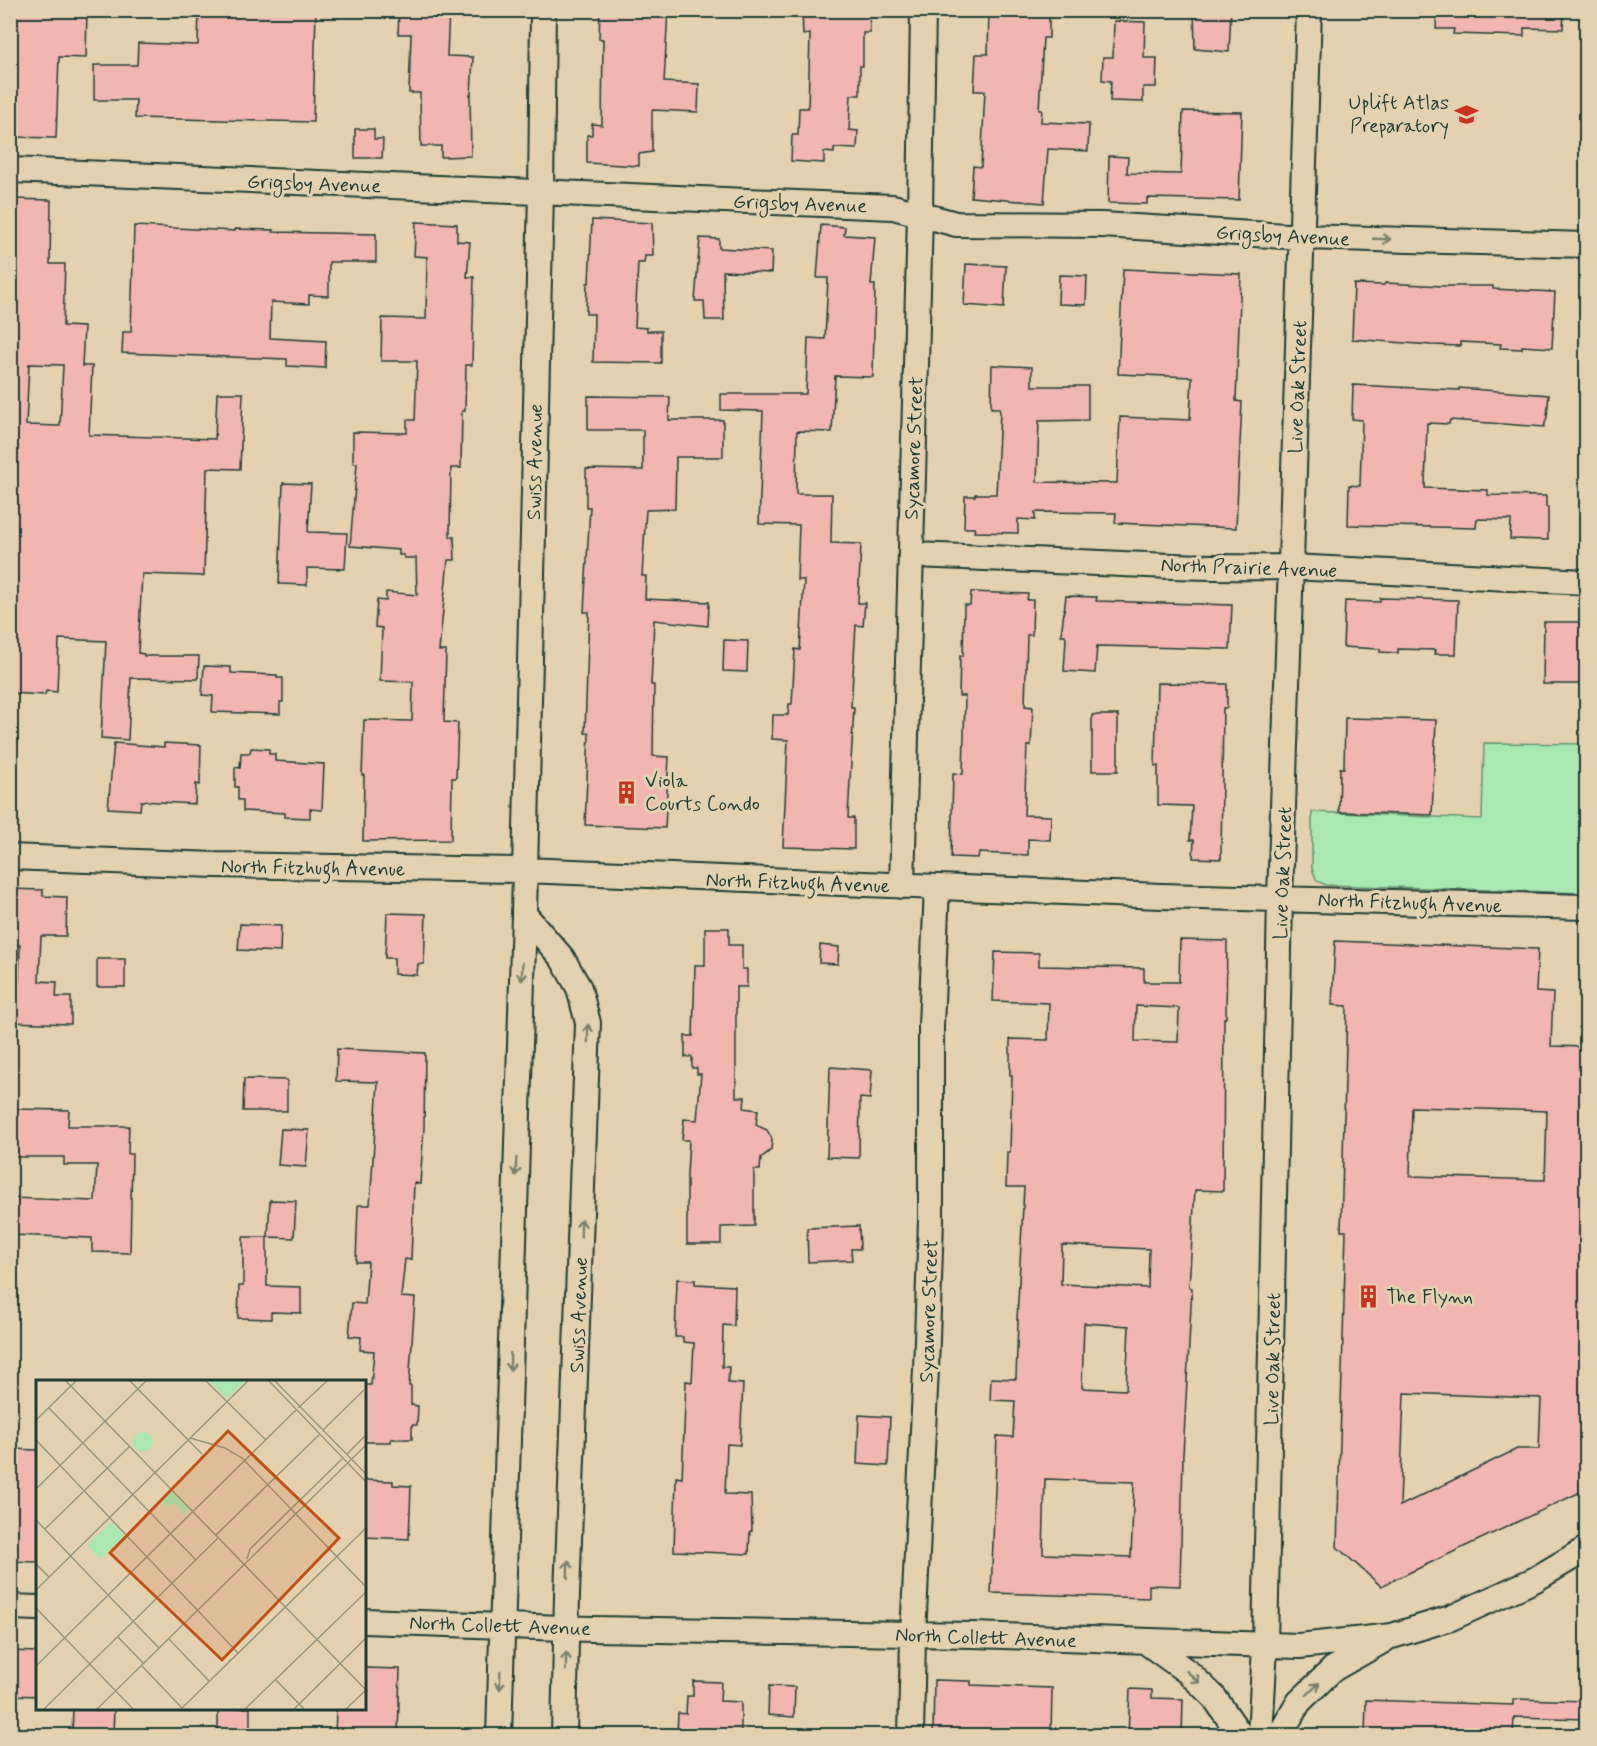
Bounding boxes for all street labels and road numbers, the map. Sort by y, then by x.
street label: Grigsby Avenue [246,169,382,201]
street label: Grigsby Avenue [732,189,868,221]
street label: Grigsby Avenue [1215,220,1351,254]
street label: Live Oak Street [1283,320,1314,454]
street label: Sycamore Street [899,376,930,520]
street label: Swiss Avenue [521,404,550,520]
street label: North Prairie Avenue [1160,552,1338,585]
street label: Live Oak Street [1268,806,1299,940]
street label: North Fitzhugh Avenue [220,853,405,886]
street label: North Fitzhugh Avenue [705,867,891,902]
street label: North Fitzhugh Avenue [1317,887,1503,922]
street label: Sycamore Street [914,1239,945,1383]
street label: Swiss Avenue [564,1256,595,1374]
street label: Live Oak Street [1259,1292,1288,1426]
street label: North Collett Avenue [409,1610,591,1643]
street label: North Collett Avenue [895,1622,1077,1655]

